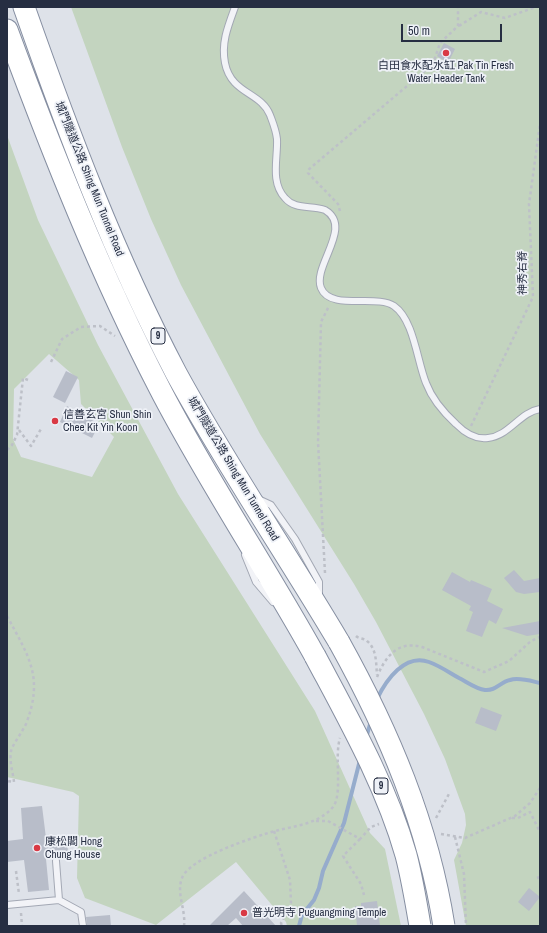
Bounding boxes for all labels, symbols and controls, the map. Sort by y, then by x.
scale bar [403,16,504,42]
text: 50 m [408,23,430,39]
marker: 白田食水配水缸 Pak Tin Fresh Water Header Tank [441,48,451,58]
place label: 白田食水配水缸 Pak Tin Fresh Water Header Tank [378,59,514,85]
street label: 城門隧道公路 Shing Mun Tunnel Road [52,100,126,258]
street label: 神秀右脊 [516,251,530,295]
road number: 9 [151,328,165,344]
street label: 城門隧道公路 Shing Mun Tunnel Road [185,395,281,543]
place label: 信善玄宮 Shun Shin Chee Kit Yin Koon [63,408,152,434]
marker: 信善玄宮 Shun Shin Chee Kit Yin Koon [50,416,60,426]
road number: 9 [374,778,388,794]
place label: 康松閣 Hong Chung House [45,835,102,861]
marker: 康松閣 Hong Chung House [32,843,42,853]
place label: 普光明寺 Puguangming Temple [252,906,386,920]
marker: 普光明寺 Puguangming Temple [239,908,249,918]

